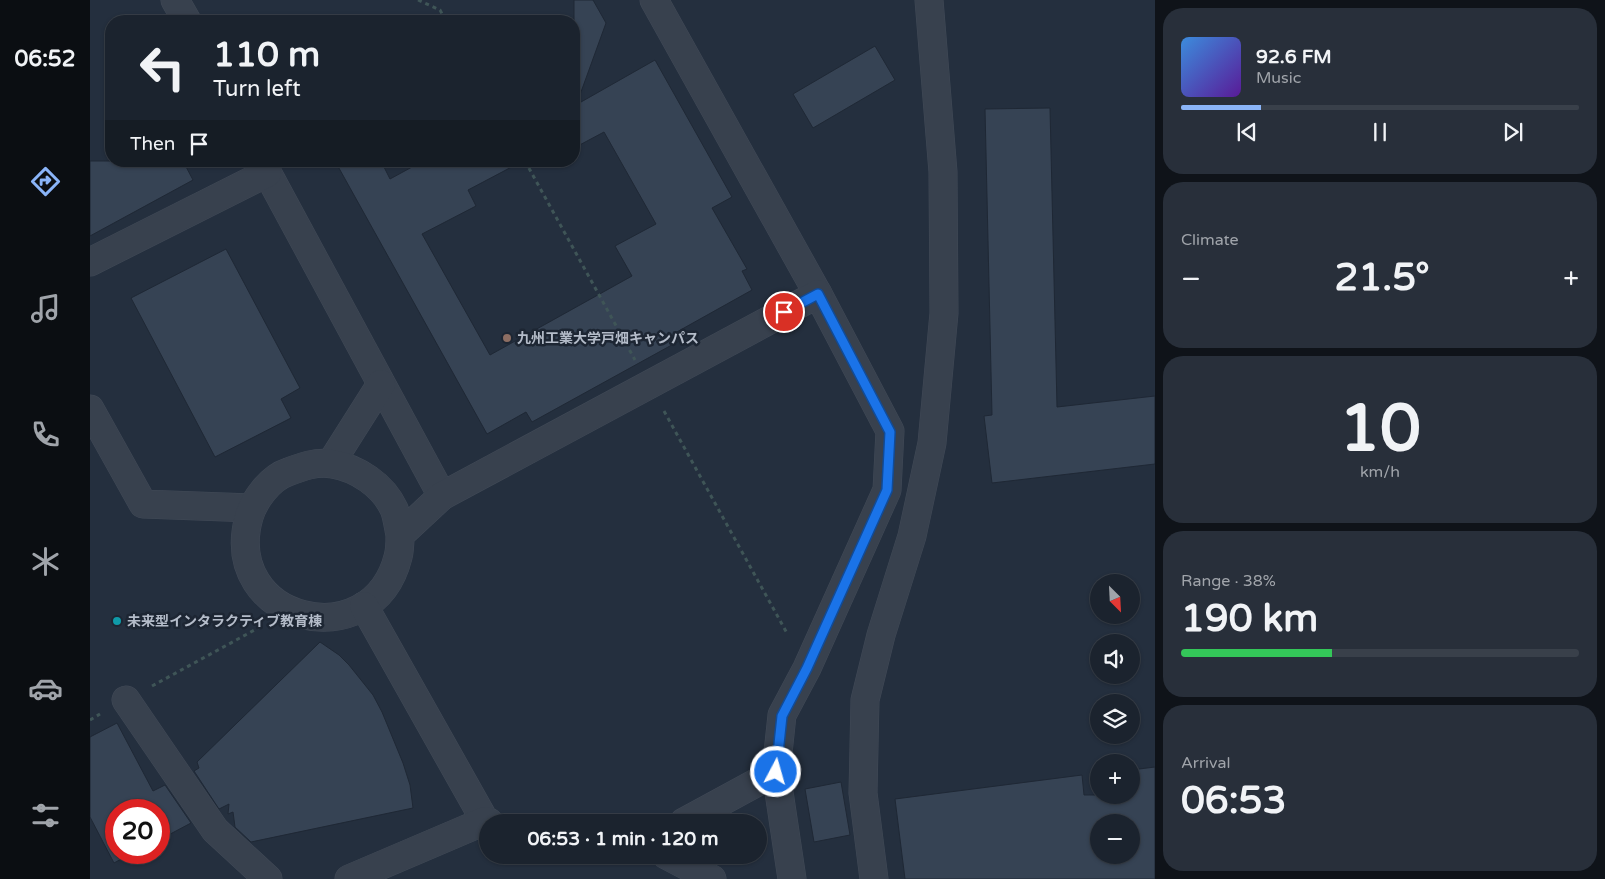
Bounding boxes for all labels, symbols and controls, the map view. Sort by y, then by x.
text: 110 m [213,34,320,76]
icon: left [130,35,195,100]
text: 06:52 [15,46,75,72]
text: 92.6 FM [1256,46,1332,68]
text: Music [1256,68,1301,88]
text: Turn left [213,76,301,102]
icon: previous [1233,118,1261,146]
icon: pause [1366,118,1394,146]
icon: next [1499,118,1527,146]
icon: arrive [185,130,213,158]
text: Then [130,133,175,155]
icon: directions [28,164,63,199]
text: Climate [1181,230,1239,250]
text: 21.5° [1335,255,1430,301]
text: − [1181,262,1201,296]
text: + [1563,262,1579,296]
icon: music [28,291,63,326]
pin [763,291,805,333]
icon: arrive [770,298,798,326]
place label: 九州工業大学戸畑キャンパス [517,330,699,347]
marker: 九州工業大学戸畑キャンパス [501,332,513,344]
text: 10 [1339,390,1421,469]
icon: phone [28,417,63,452]
text: km/h [1360,462,1400,482]
icon: climate [28,544,63,579]
text: Range · 38% [1181,571,1276,591]
north arrow [1090,574,1140,624]
map controls [1090,574,1140,864]
text: 190 km [1181,596,1318,642]
place label: 未来型インタラクティブ教育棟 [127,613,322,630]
marker: 未来型インタラクティブ教育棟 [111,615,123,627]
button: sound [1090,634,1140,684]
icon: car [28,671,63,706]
button: layers [1090,694,1140,744]
position arrow [749,745,801,797]
text: Arrival [1181,753,1230,773]
button: + [1090,754,1140,804]
text: 06:53 [1181,778,1286,824]
icon: filters [28,798,63,833]
speed limit sign: 20 [105,799,170,864]
button: − [1090,814,1140,864]
text: 06:53 · 1 min · 120 m [527,828,719,850]

